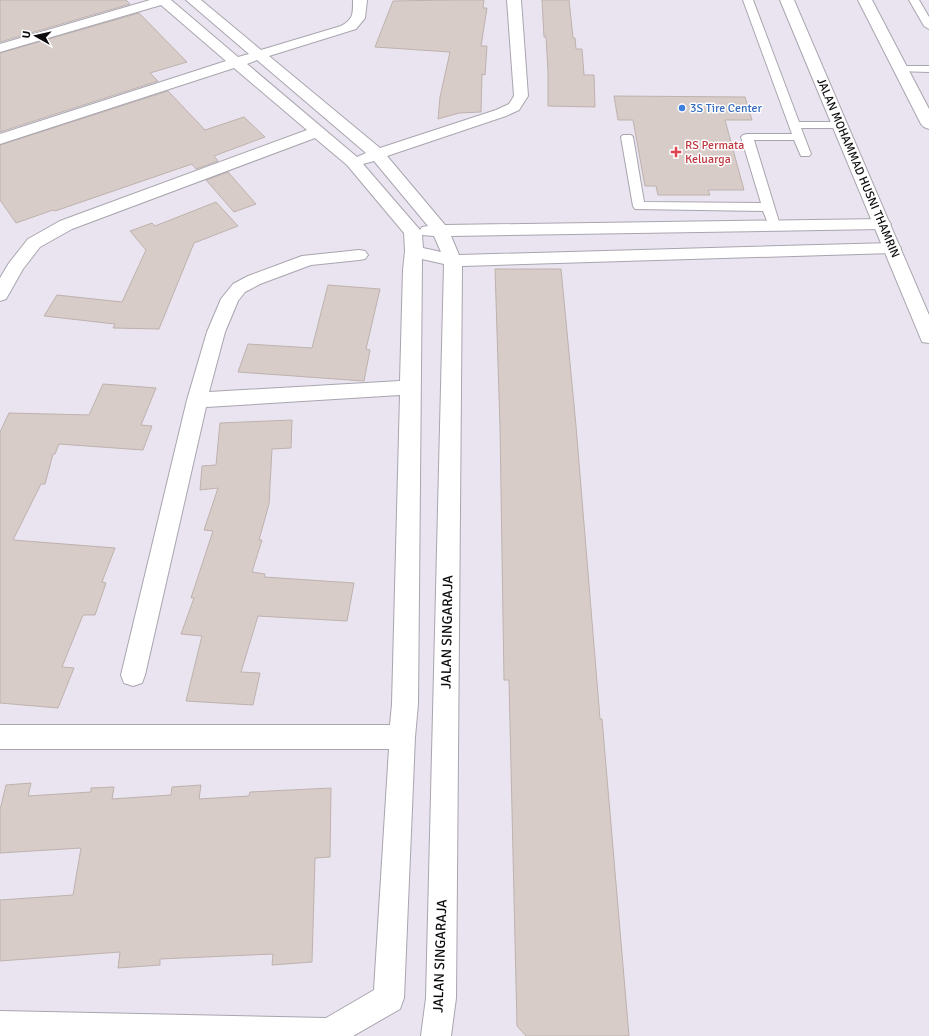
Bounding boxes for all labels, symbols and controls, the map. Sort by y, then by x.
north arrow [16,16,56,56]
text: U [20,30,34,39]
street label: JALAN MOHAMMAD HUSNI THAMRIN [813,76,903,260]
place label: 3S Tire Center [690,101,763,116]
marker: 3S Tire Center [677,103,687,113]
place label: RS Permata Keluarga [685,138,744,167]
marker: RS Permata Keluarga [670,146,682,158]
street label: JALAN SINGARAJA [438,575,456,689]
street label: JALAN SINGARAJA [430,898,450,1013]

